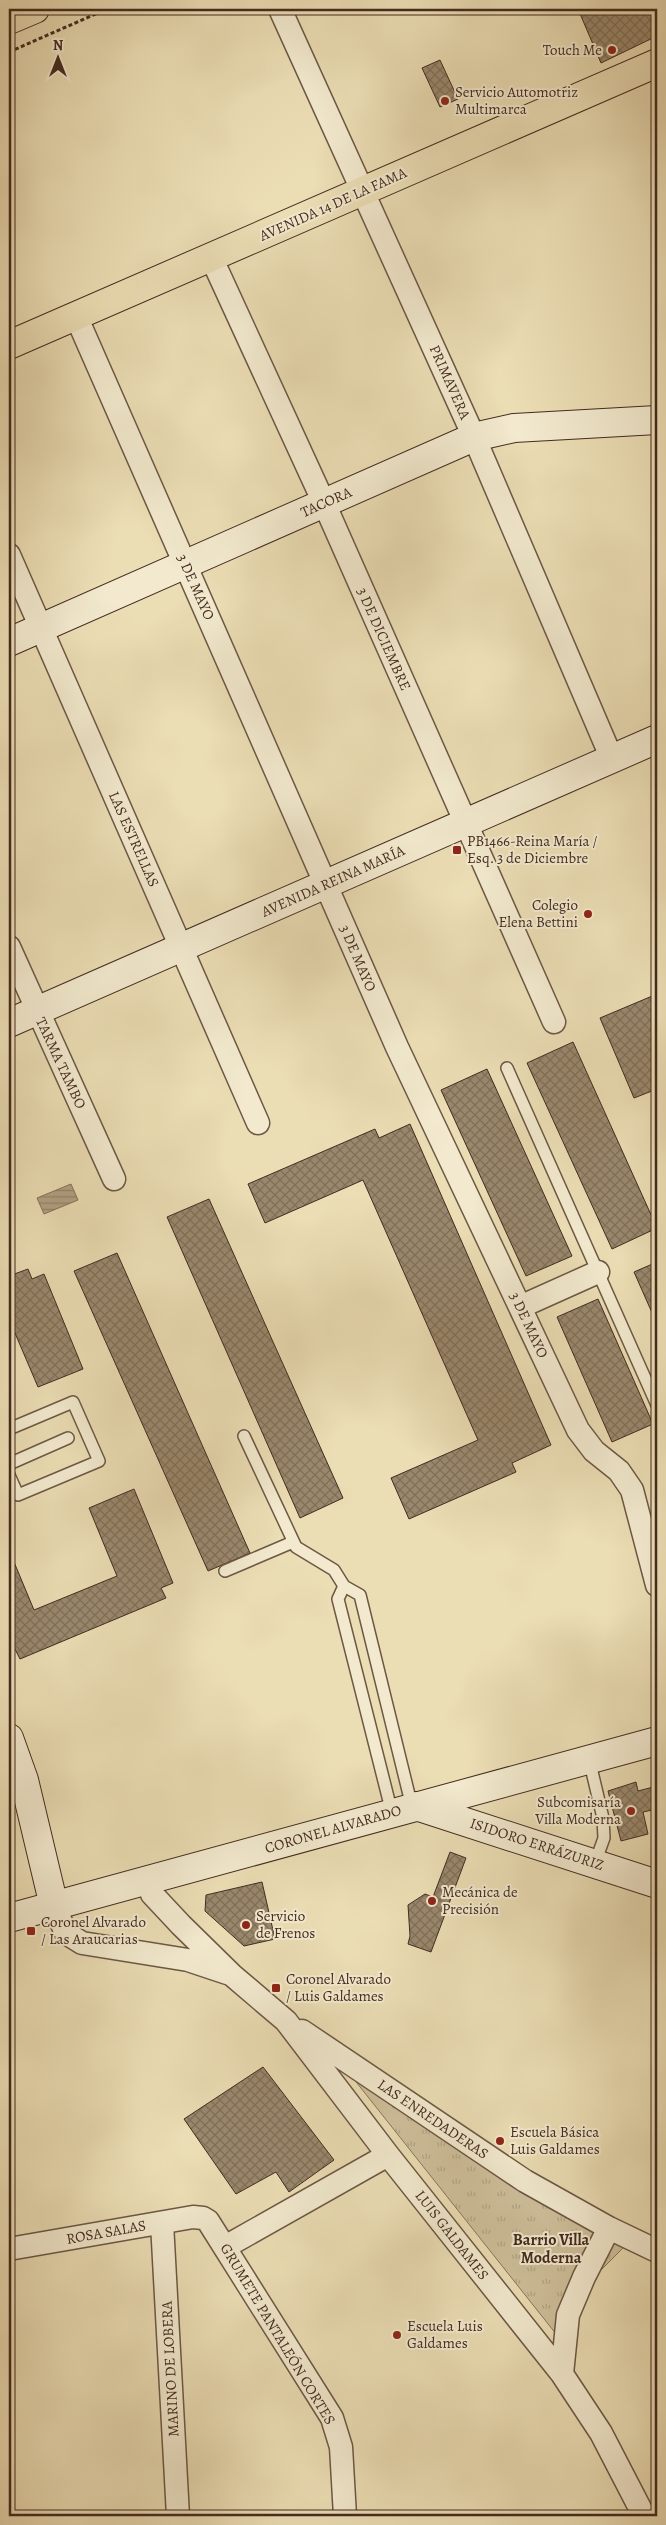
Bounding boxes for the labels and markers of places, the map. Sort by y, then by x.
place label: Touch Me [543,40,602,60]
marker: Touch Me [606,44,618,56]
place label: Servicio Automotriz Multimarca [455,82,578,119]
marker: Servicio Automotriz Multimarca [439,95,451,107]
place label: PB1466-Reina María / Esq. 3 de Diciembre [467,831,598,868]
marker: PB1466-Reina María / Esq. 3 de Diciembre [451,844,463,856]
place label: Colegio Elena Bettini [498,895,578,932]
marker: Colegio Elena Bettini [582,908,594,920]
place label: Subcomisaría Villa Moderna [534,1792,621,1829]
marker: Subcomisaría Villa Moderna [625,1805,637,1817]
place label: Mecánica de Precisión [442,1882,518,1919]
marker: Mecánica de Precisión [426,1895,438,1907]
place label: Servicio de Frenos [256,1906,315,1943]
place label: Coronel Alvarado / Las Araucarias [41,1912,146,1949]
marker: Servicio de Frenos [240,1919,252,1931]
marker: Coronel Alvarado / Las Araucarias [25,1925,37,1937]
place label: Coronel Alvarado / Luis Galdames [286,1969,391,2006]
marker: Coronel Alvarado / Luis Galdames [270,1982,282,1994]
place label: Escuela Básica Luis Galdames [510,2122,600,2159]
marker: Escuela Básica Luis Galdames [494,2135,506,2147]
place label: Escuela Luis Galdames [407,2316,483,2353]
marker: Escuela Luis Galdames [391,2329,403,2341]

